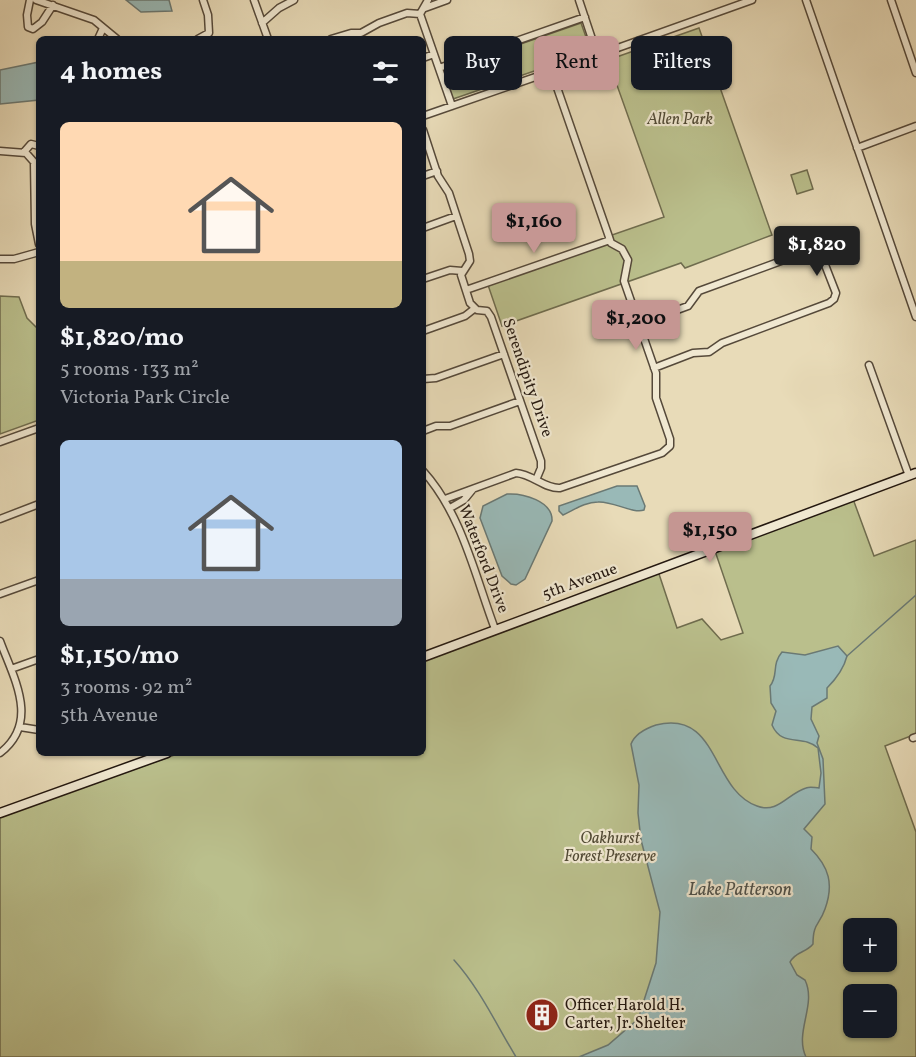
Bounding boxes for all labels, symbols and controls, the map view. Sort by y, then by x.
chip: Buy [444,36,522,90]
chip: Rent [534,36,619,90]
chip: Filters [631,36,732,90]
text: 4 homes [60,54,162,90]
icon: filters [369,56,402,89]
park label: Allen Park [646,109,713,131]
icon: home [177,161,285,269]
pin: $1,160 [485,203,583,254]
text: $1,160 [506,208,562,236]
pin: $1,820 [768,226,866,277]
text: $1,820 [788,231,846,259]
pin: $1,200 [587,300,685,351]
text: $1,200 [606,305,666,333]
street label: Serendipity Drive [496,316,558,440]
text: $1,820/mo [60,320,184,356]
text: 5 rooms · 133 m² [60,356,199,384]
text: Victoria Park Circle [60,384,230,412]
icon: home [177,479,285,587]
street label: Waterford Drive [452,502,514,616]
pin: $1,150 [661,512,759,563]
text: $1,150 [683,517,737,545]
street label: 5th Avenue [539,558,621,606]
text: $1,150/mo [60,638,179,674]
text: 3 rooms · 92 m² [60,674,192,702]
text: 5th Avenue [60,702,158,730]
park label: Oakhurst Forest Preserve [564,828,656,868]
water label: Lake Patterson [688,878,792,903]
map controls [843,918,897,1038]
button: + [843,918,897,972]
button: − [843,984,897,1038]
place label: Officer Harold H. Carter, Jr. Shelter [565,995,686,1035]
building icon: Officer Harold H. Carter, Jr. Shelter [524,997,560,1033]

